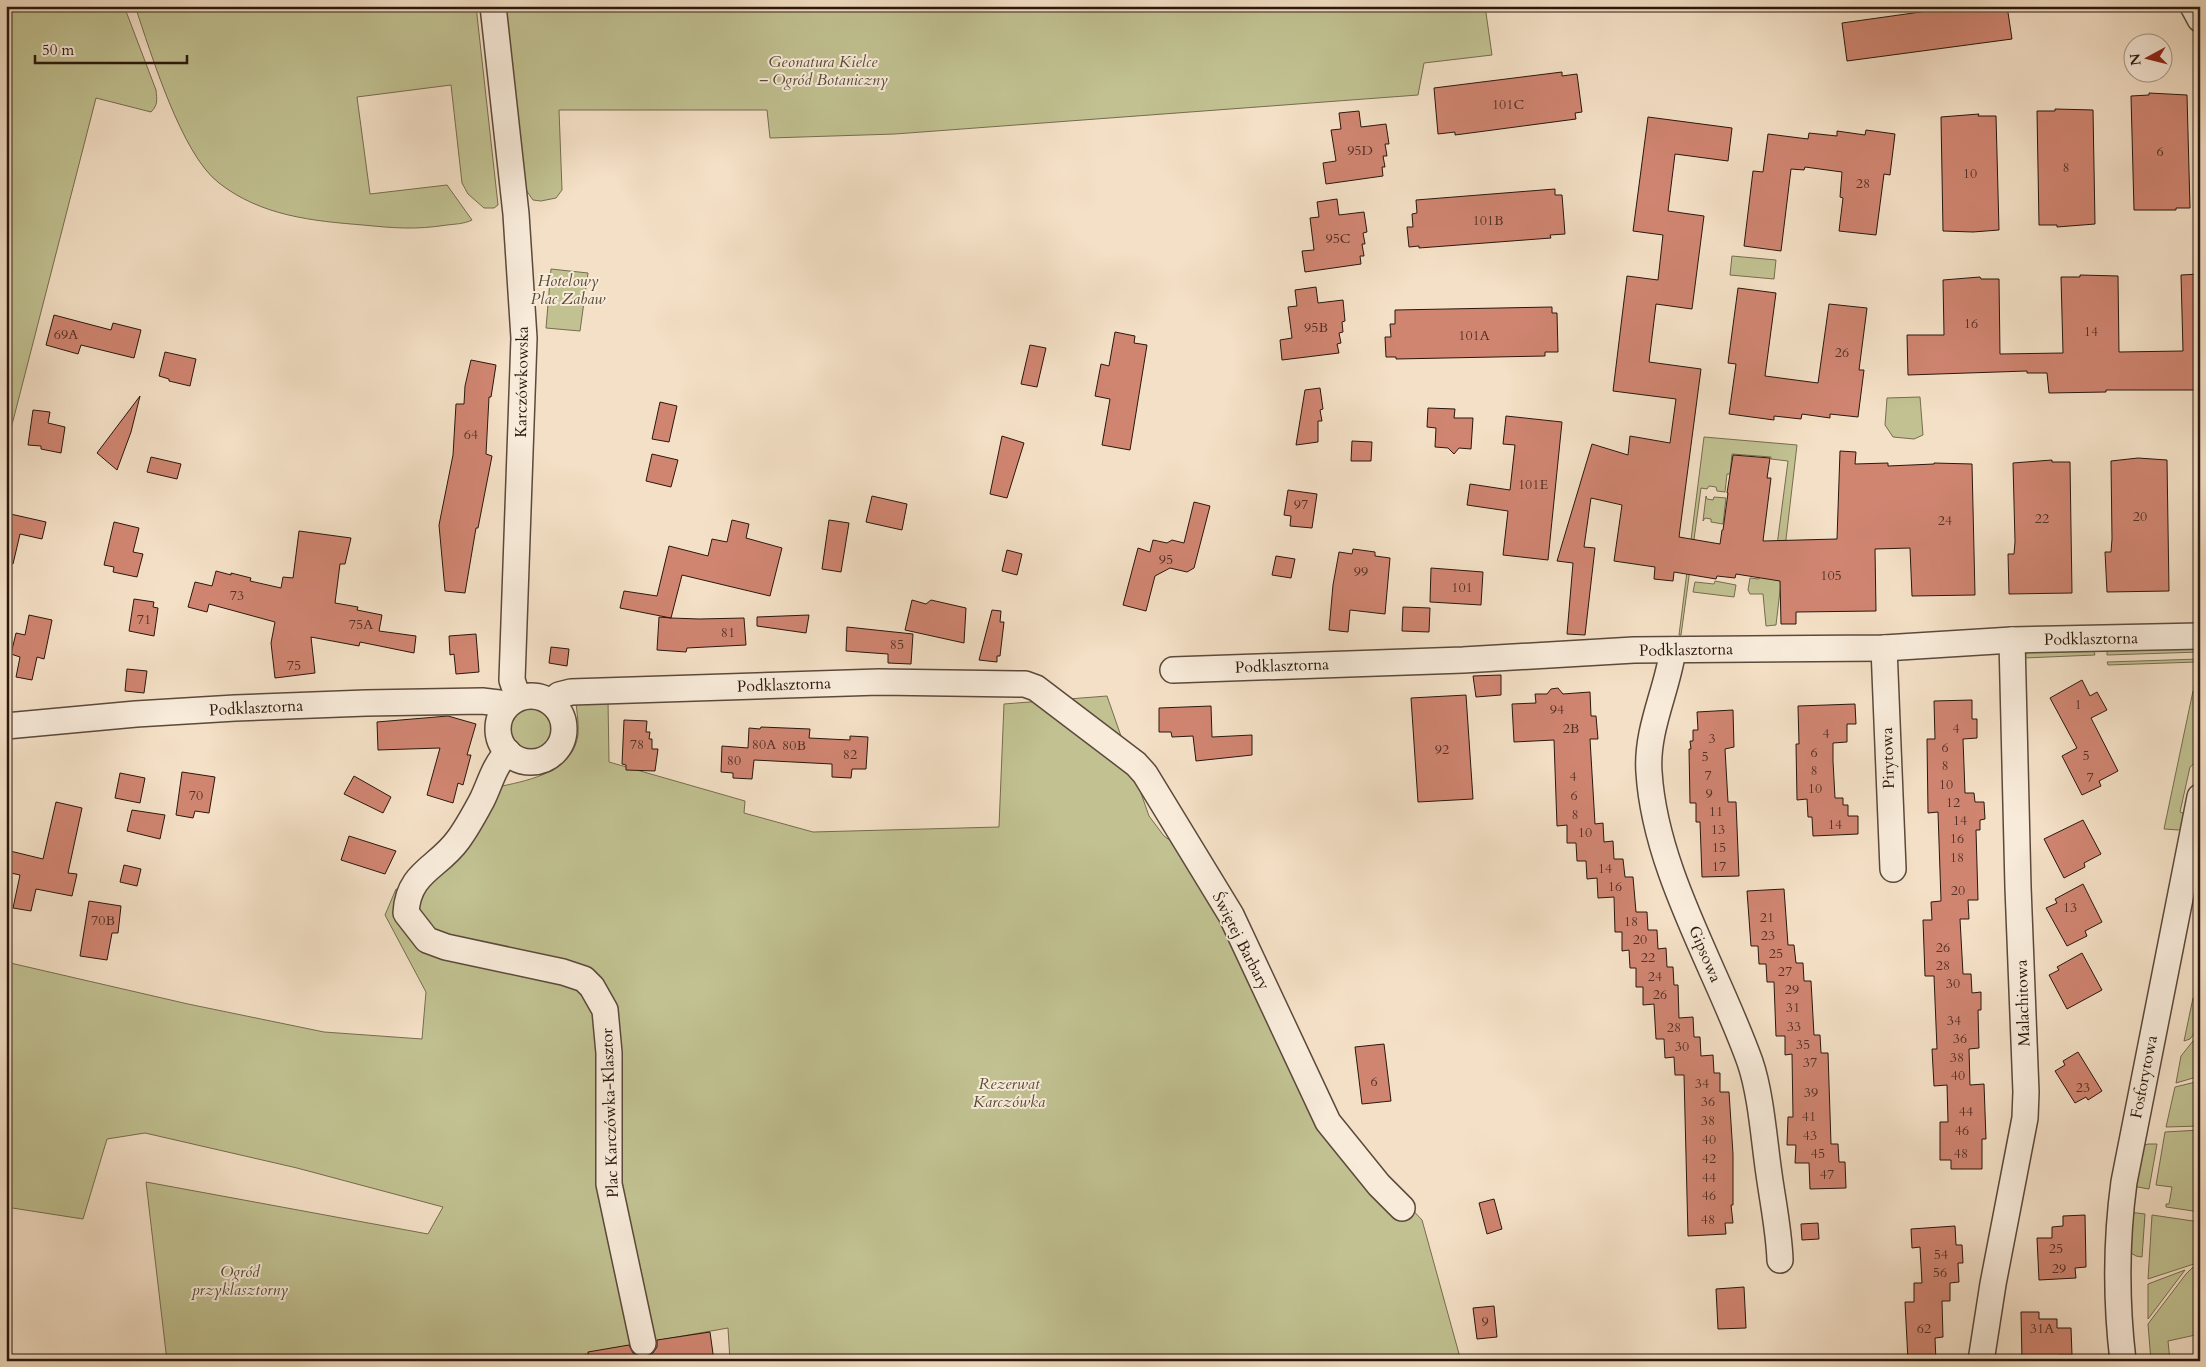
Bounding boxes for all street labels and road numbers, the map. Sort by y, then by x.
street label: Karczówkowska [510,326,534,438]
street label: Podklasztorna [2044,627,2138,651]
street label: Podklasztorna [1639,638,1733,662]
street label: Podklasztorna [1235,653,1330,679]
street label: Podklasztorna [737,672,832,698]
street label: Podklasztorna [208,695,304,721]
street label: Pirytowa [1876,727,1900,789]
street label: Świętej Barbary [1207,888,1275,994]
street label: Gipsowa [1683,922,1727,986]
street label: Malachitowa [2010,959,2036,1047]
street label: Plac Karczówka-Klasztor [596,1027,624,1198]
street label: Fosforytowa [2125,1033,2163,1121]

